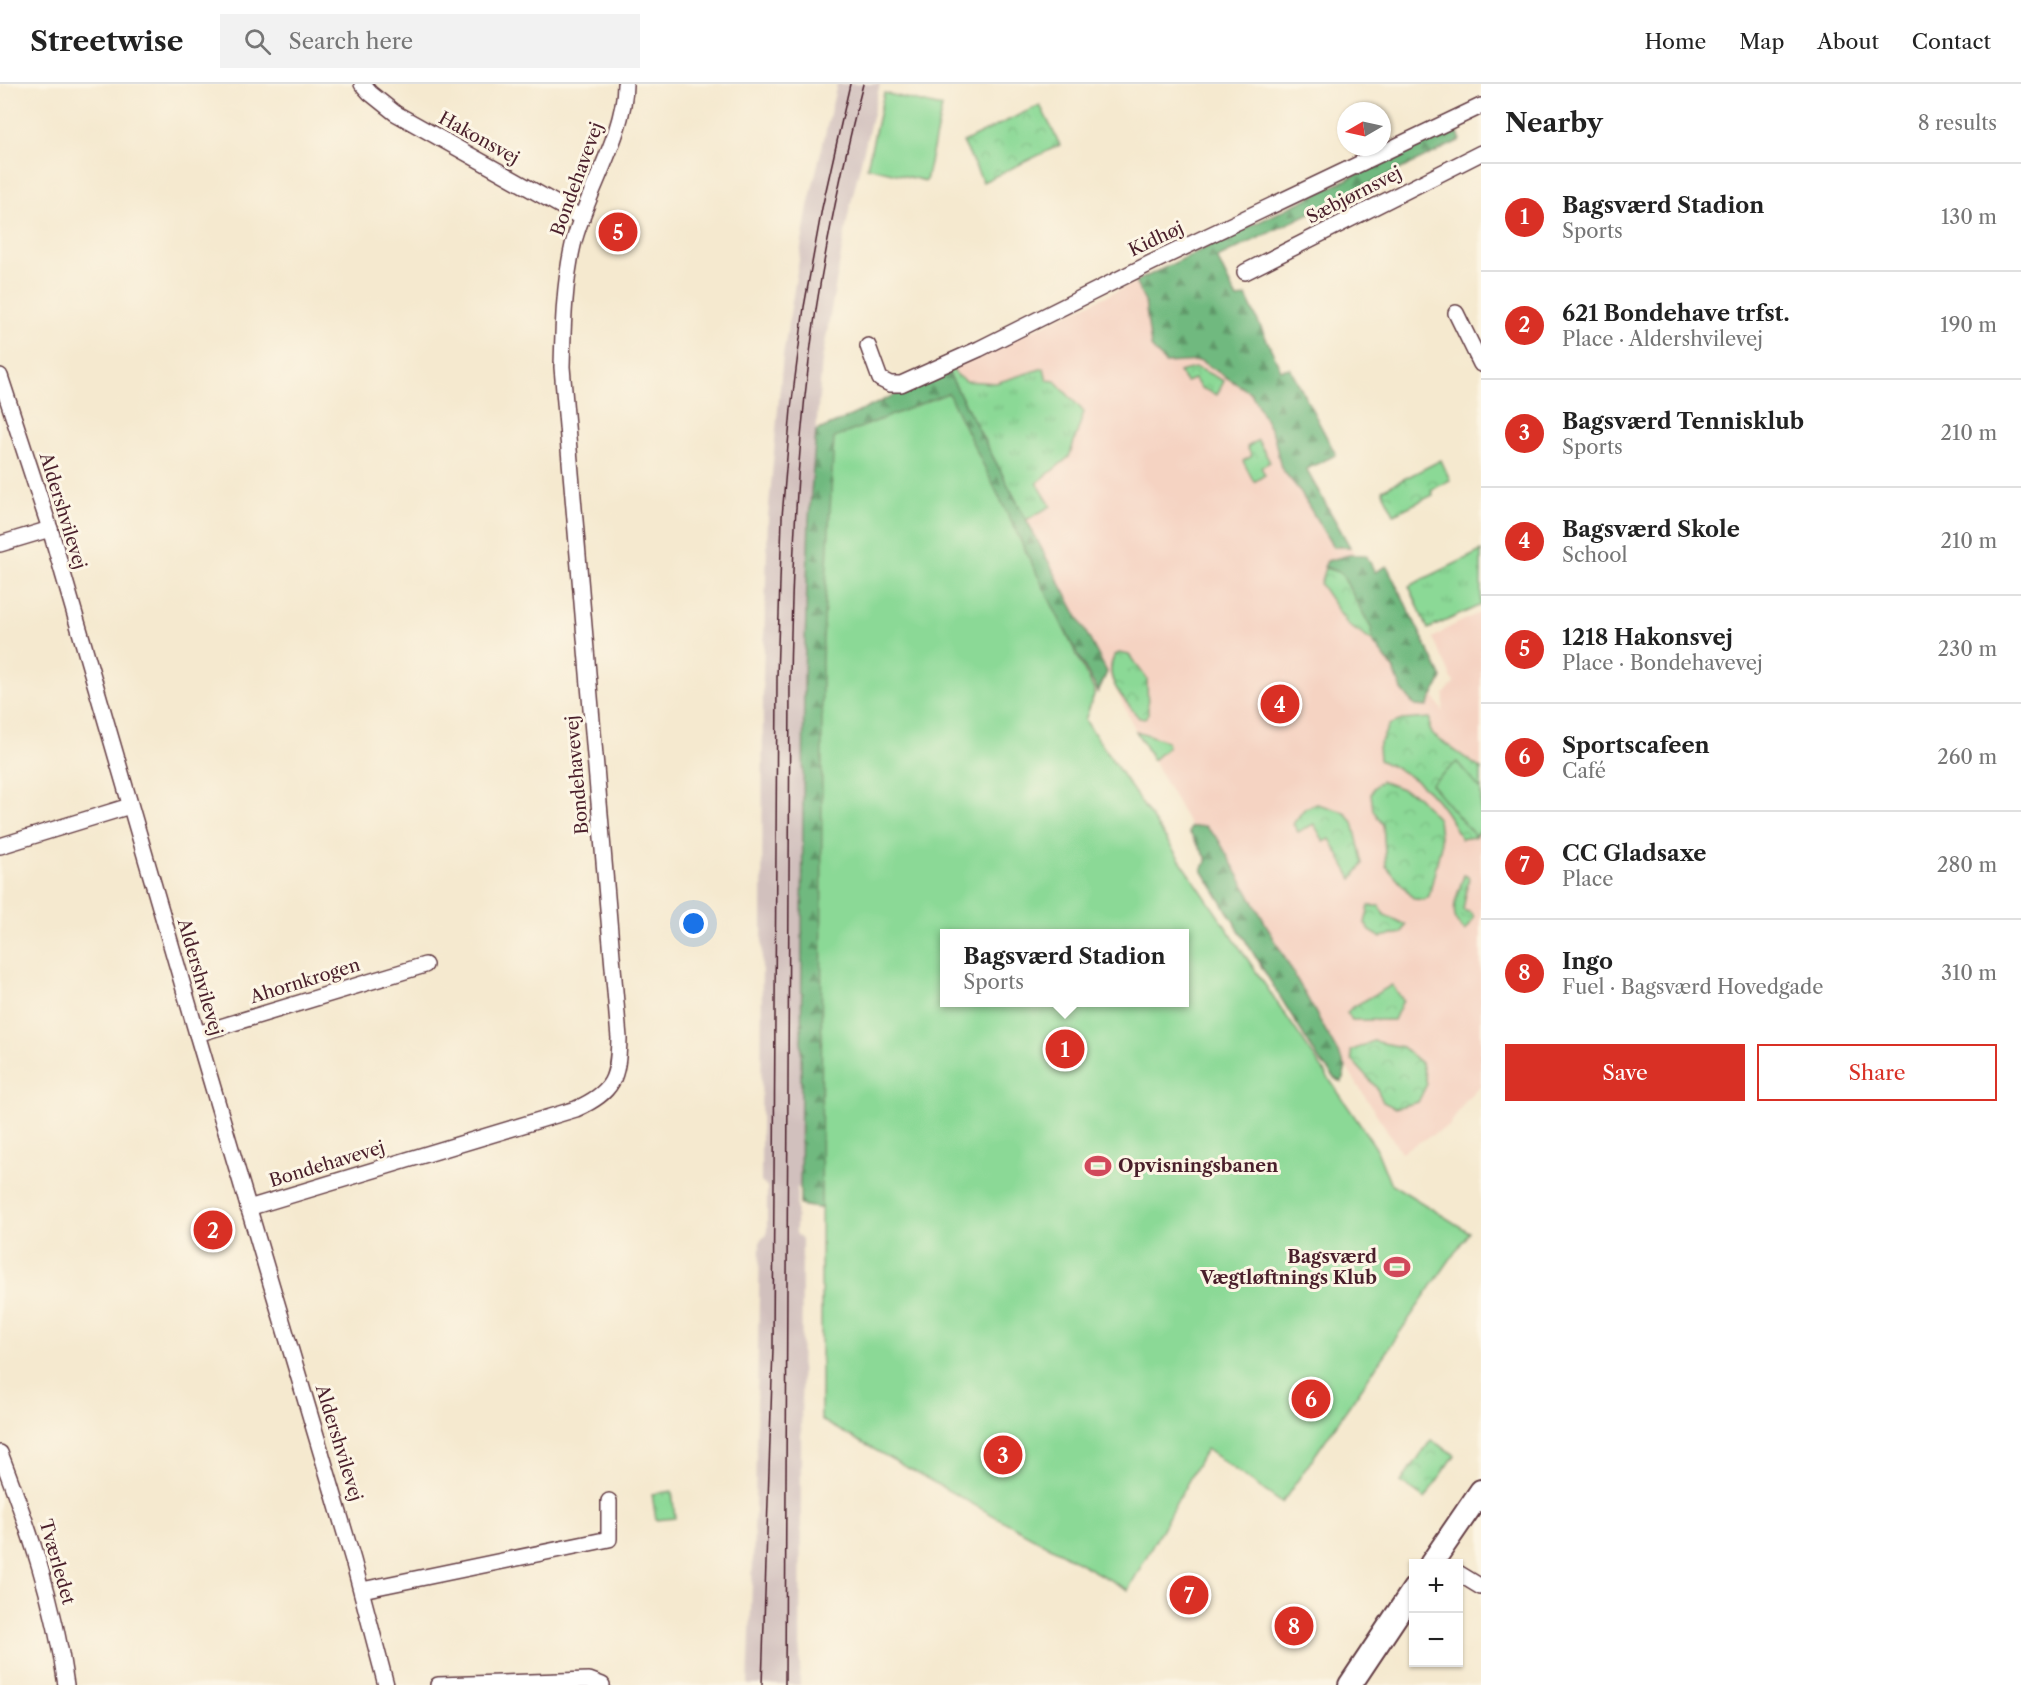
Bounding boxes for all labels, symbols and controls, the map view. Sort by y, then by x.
search box [220,14,640,68]
text: Streetwise [30,24,184,58]
icon: search [241,25,274,58]
text: Search here [289,28,413,55]
text: Home [1645,29,1706,54]
text: Map [1739,29,1784,54]
text: About [1817,29,1879,54]
text: Contact [1912,29,1991,54]
north arrow [1337,102,1391,156]
street label: Hakonsvej [435,107,523,169]
text: Nearby [1505,107,1603,139]
text: 8 results [1918,111,1997,135]
street label: Bondehavevej [546,119,608,239]
street label: Sæbjørnsvej [1303,162,1405,228]
text: Bagsværd Stadion [1562,192,1764,219]
text: 1 [1520,205,1529,229]
text: 130 m [1941,205,1997,229]
pin: 5 [598,210,638,254]
street label: Kidhøj [1125,217,1187,261]
text: Sports [1562,219,1623,243]
text: 621 Bondehave trfst. [1562,300,1790,327]
text: 2 [1519,313,1530,337]
text: 190 m [1940,313,1997,337]
text: Place · Aldershvilevej [1562,327,1763,351]
text: Bagsværd Tennisklub [1562,408,1804,435]
text: 3 [1519,421,1530,445]
text: 210 m [1940,421,1997,445]
text: Sports [1562,435,1623,459]
street label: Aldershvilevej [35,449,91,572]
text: Bagsværd Skole [1562,516,1740,543]
text: 4 [1519,529,1530,553]
text: 210 m [1940,529,1997,553]
text: School [1562,543,1627,567]
text: 1218 Hakonsvej [1562,624,1733,651]
text: 5 [1519,637,1530,661]
text: 230 m [1938,637,1997,661]
text: Place · Bondehavevej [1562,651,1763,675]
pin: 4 [1260,682,1300,726]
street label: Bondehavevej [561,714,593,836]
text: Sportscafeen [1562,732,1710,759]
text: 6 [1519,745,1530,769]
text: 260 m [1937,745,1997,769]
text: Café [1562,759,1606,783]
text: CC Gladsaxe [1562,840,1706,867]
text: 7 [1519,853,1530,877]
text: 280 m [1937,853,1997,877]
text: Place [1562,867,1613,891]
your location [679,909,708,938]
street label: Aldershvilevej [173,915,227,1038]
popup [940,929,1189,1007]
text: Bagsværd Stadion [963,943,1166,970]
text: Ingo [1562,948,1613,975]
street label: Ahornkrogen [246,954,363,1008]
text: 8 [1518,961,1531,985]
text: 310 m [1941,961,1997,985]
text: Sports [963,970,1024,994]
text: Fuel · Bagsværd Hovedgade [1562,975,1823,999]
pin: 1 [1046,1026,1084,1072]
button: Save [1505,1044,1745,1101]
button: Share [1757,1044,1997,1101]
street label: Bondehavevej [267,1136,387,1192]
sports icon: Opvisningsbanen [1083,1151,1113,1181]
place label: Opvisningsbanen [1118,1155,1279,1177]
pin: 2 [194,1208,232,1252]
place label: Bagsværd Vægtløftnings Klub [1199,1246,1377,1289]
sports icon: Bagsværd Vægtløftnings Klub [1382,1252,1412,1282]
pin: 6 [1292,1376,1330,1422]
street label: Aldershvilevej [311,1381,367,1504]
pin: 3 [984,1432,1022,1478]
street label: Tværledet [34,1517,80,1608]
map controls [1409,1559,1463,1667]
button: + [1409,1559,1463,1613]
pin: 7 [1170,1572,1208,1618]
pin: 8 [1274,1604,1314,1648]
button: − [1409,1613,1463,1667]

